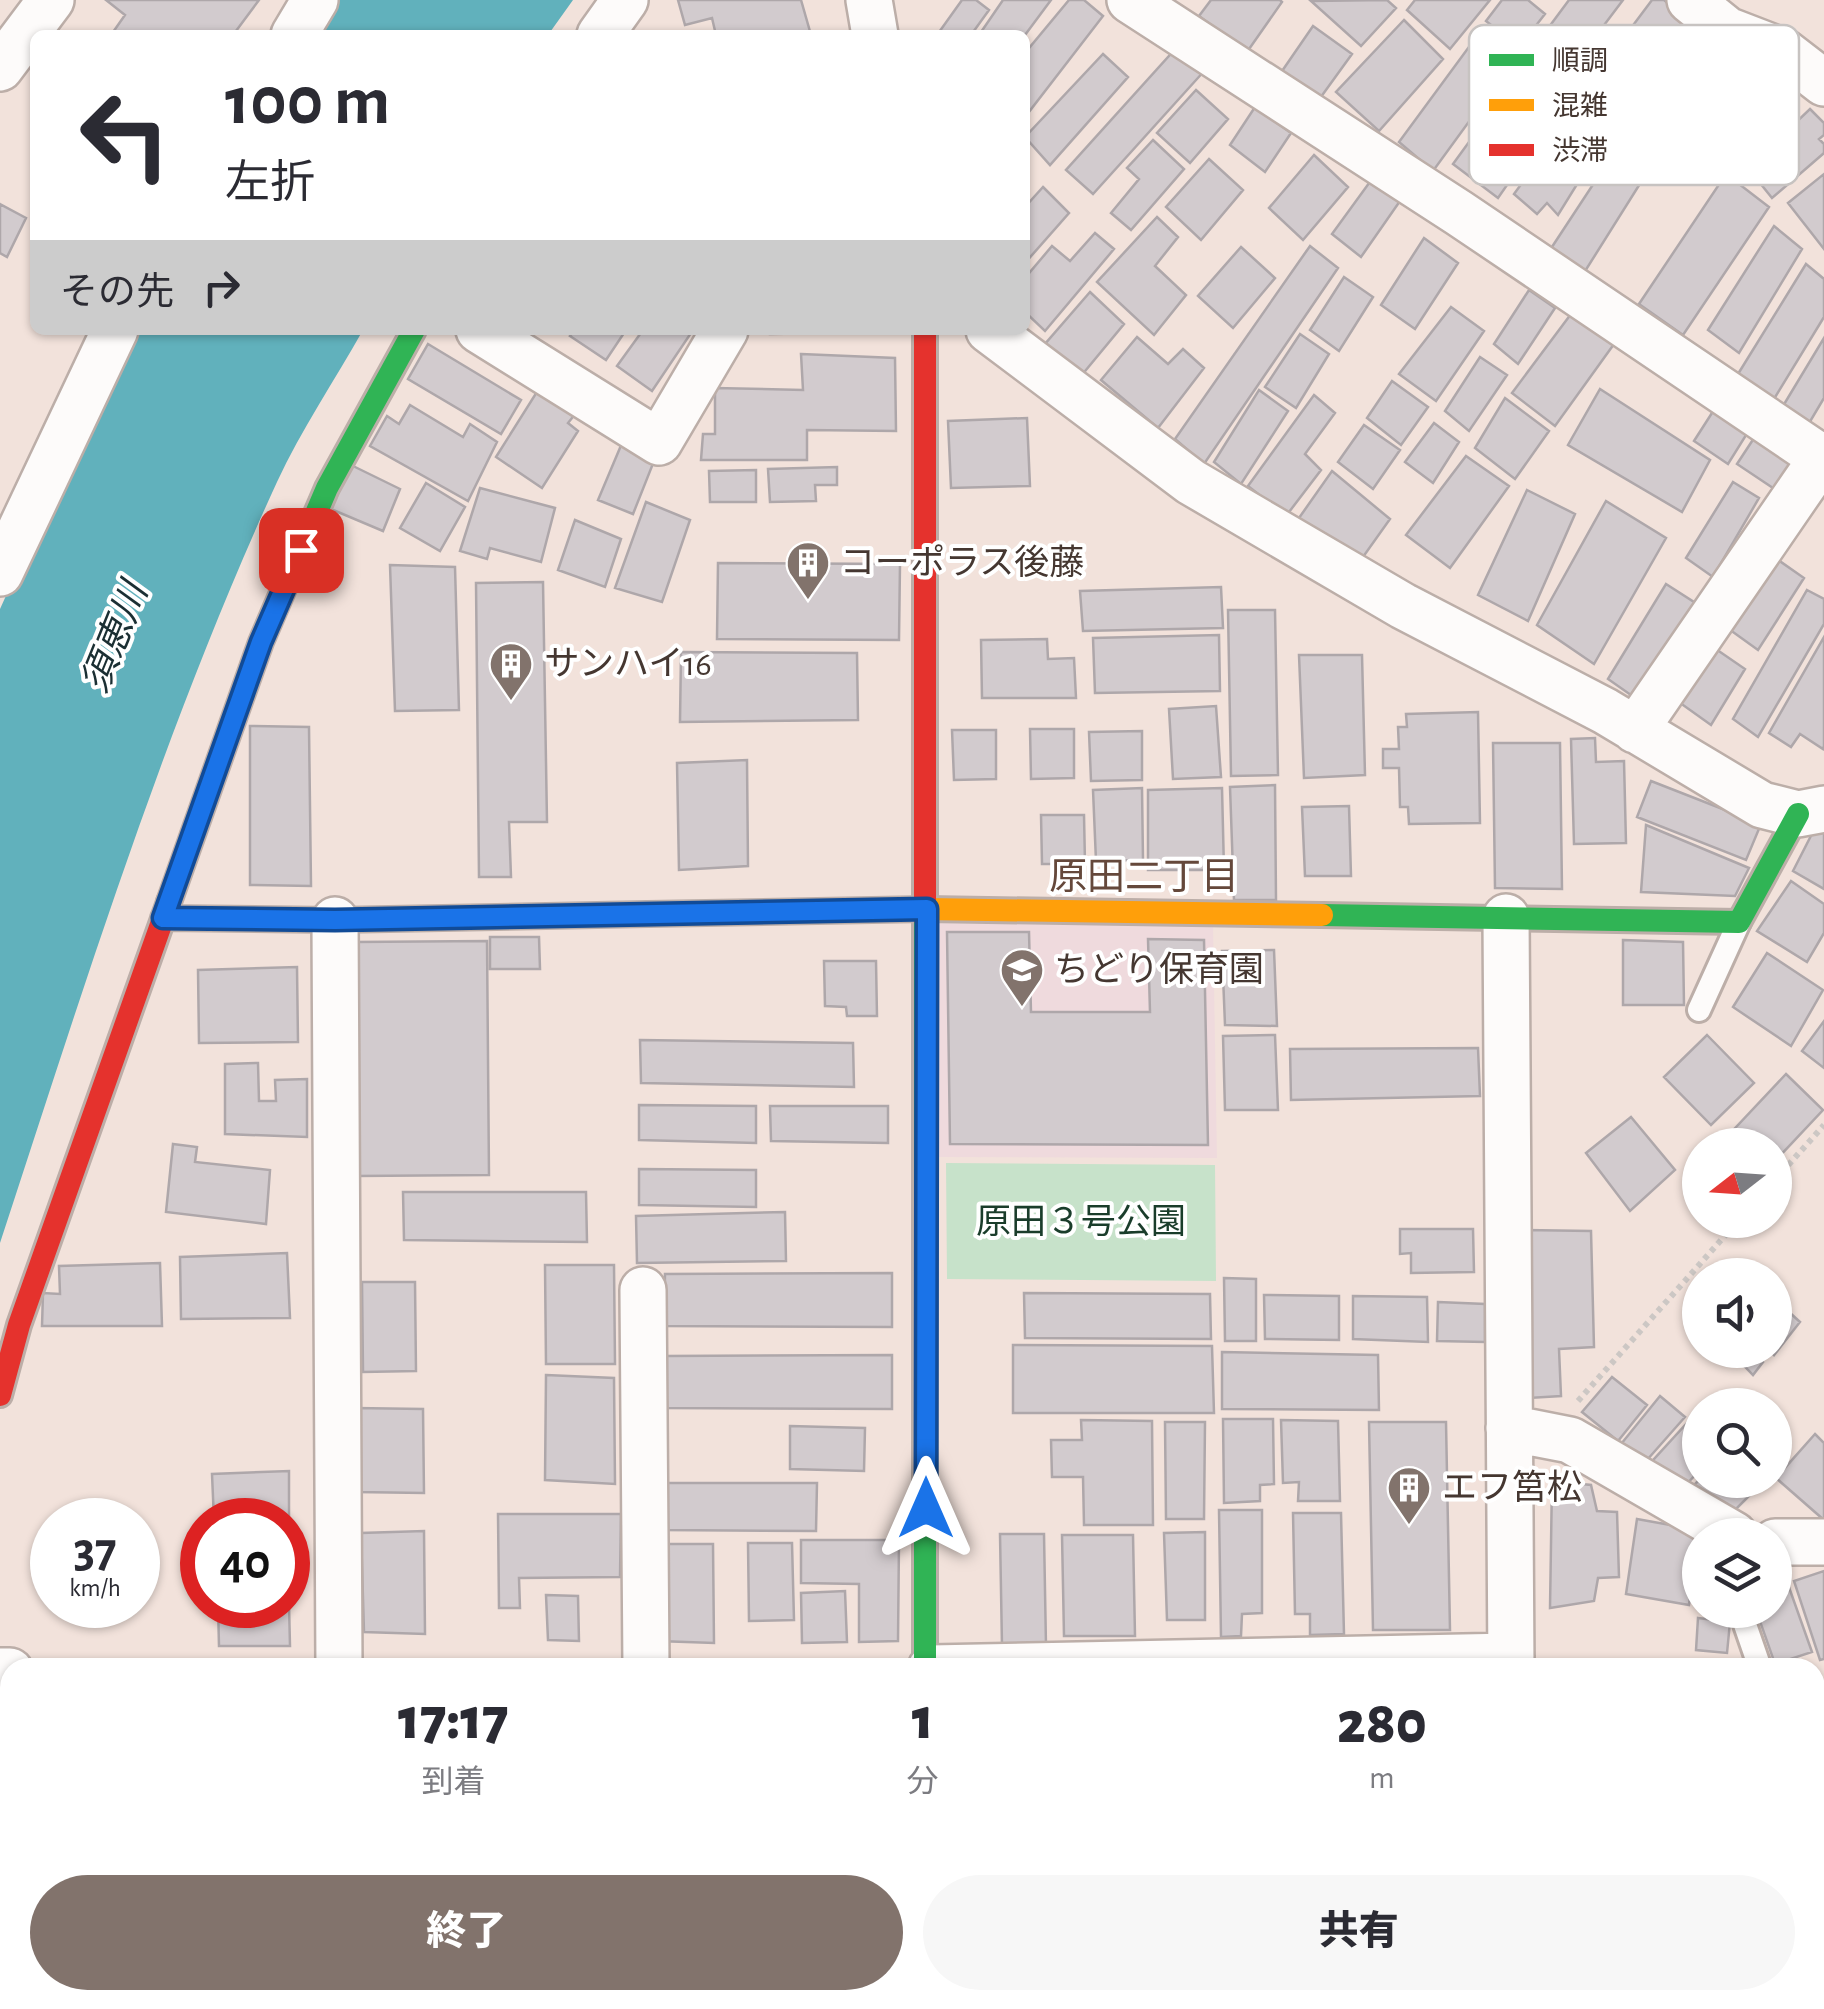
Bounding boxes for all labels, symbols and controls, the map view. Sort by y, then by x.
legend [1469,25,1799,185]
text: 順調 [1552,47,1608,76]
text: 100 m [225,67,390,137]
icon: left [60,70,190,200]
text: 混雑 [1552,91,1608,121]
text: 渋滞 [1552,136,1608,166]
text: 左折 [225,161,315,206]
icon: right [194,260,249,315]
text: その先 [60,274,174,312]
pin [259,508,344,593]
icon: arrive [274,523,329,578]
building icon: コーポラス後藤 [785,540,831,601]
place label: コーポラス後藤 [840,544,1084,581]
water label: 須恵川 [75,574,156,698]
building icon: サンハイ16 [488,641,534,702]
place label: サンハイ16 [544,647,712,682]
district label: 原田二丁目 [1049,859,1239,897]
school or university icon: ちどり保育園 [999,947,1045,1008]
place label: ちどり保育園 [1054,951,1264,988]
north arrow [1682,1128,1792,1238]
map controls [1682,1128,1792,1628]
park label: 原田３号公園 [976,1204,1186,1240]
button: sound [1682,1258,1792,1368]
button: search [1682,1388,1792,1498]
position arrow [874,1456,978,1560]
building icon: エフ筥松 [1386,1465,1432,1526]
place label: エフ筥松 [1442,1469,1582,1506]
speed limit sign: 40 [180,1498,310,1628]
button: layers [1682,1518,1792,1628]
text: 37 [73,1526,117,1576]
text: km/h [69,1576,121,1601]
text: 17:17 [398,1690,509,1750]
text: 1 [912,1690,934,1750]
text: 280 [1337,1694,1427,1754]
text: m [1369,1762,1395,1794]
text: 到着 [421,1766,485,1798]
text: 分 [907,1766,939,1798]
button: 終了 [30,1875,903,1990]
button: 共有 [923,1875,1795,1990]

